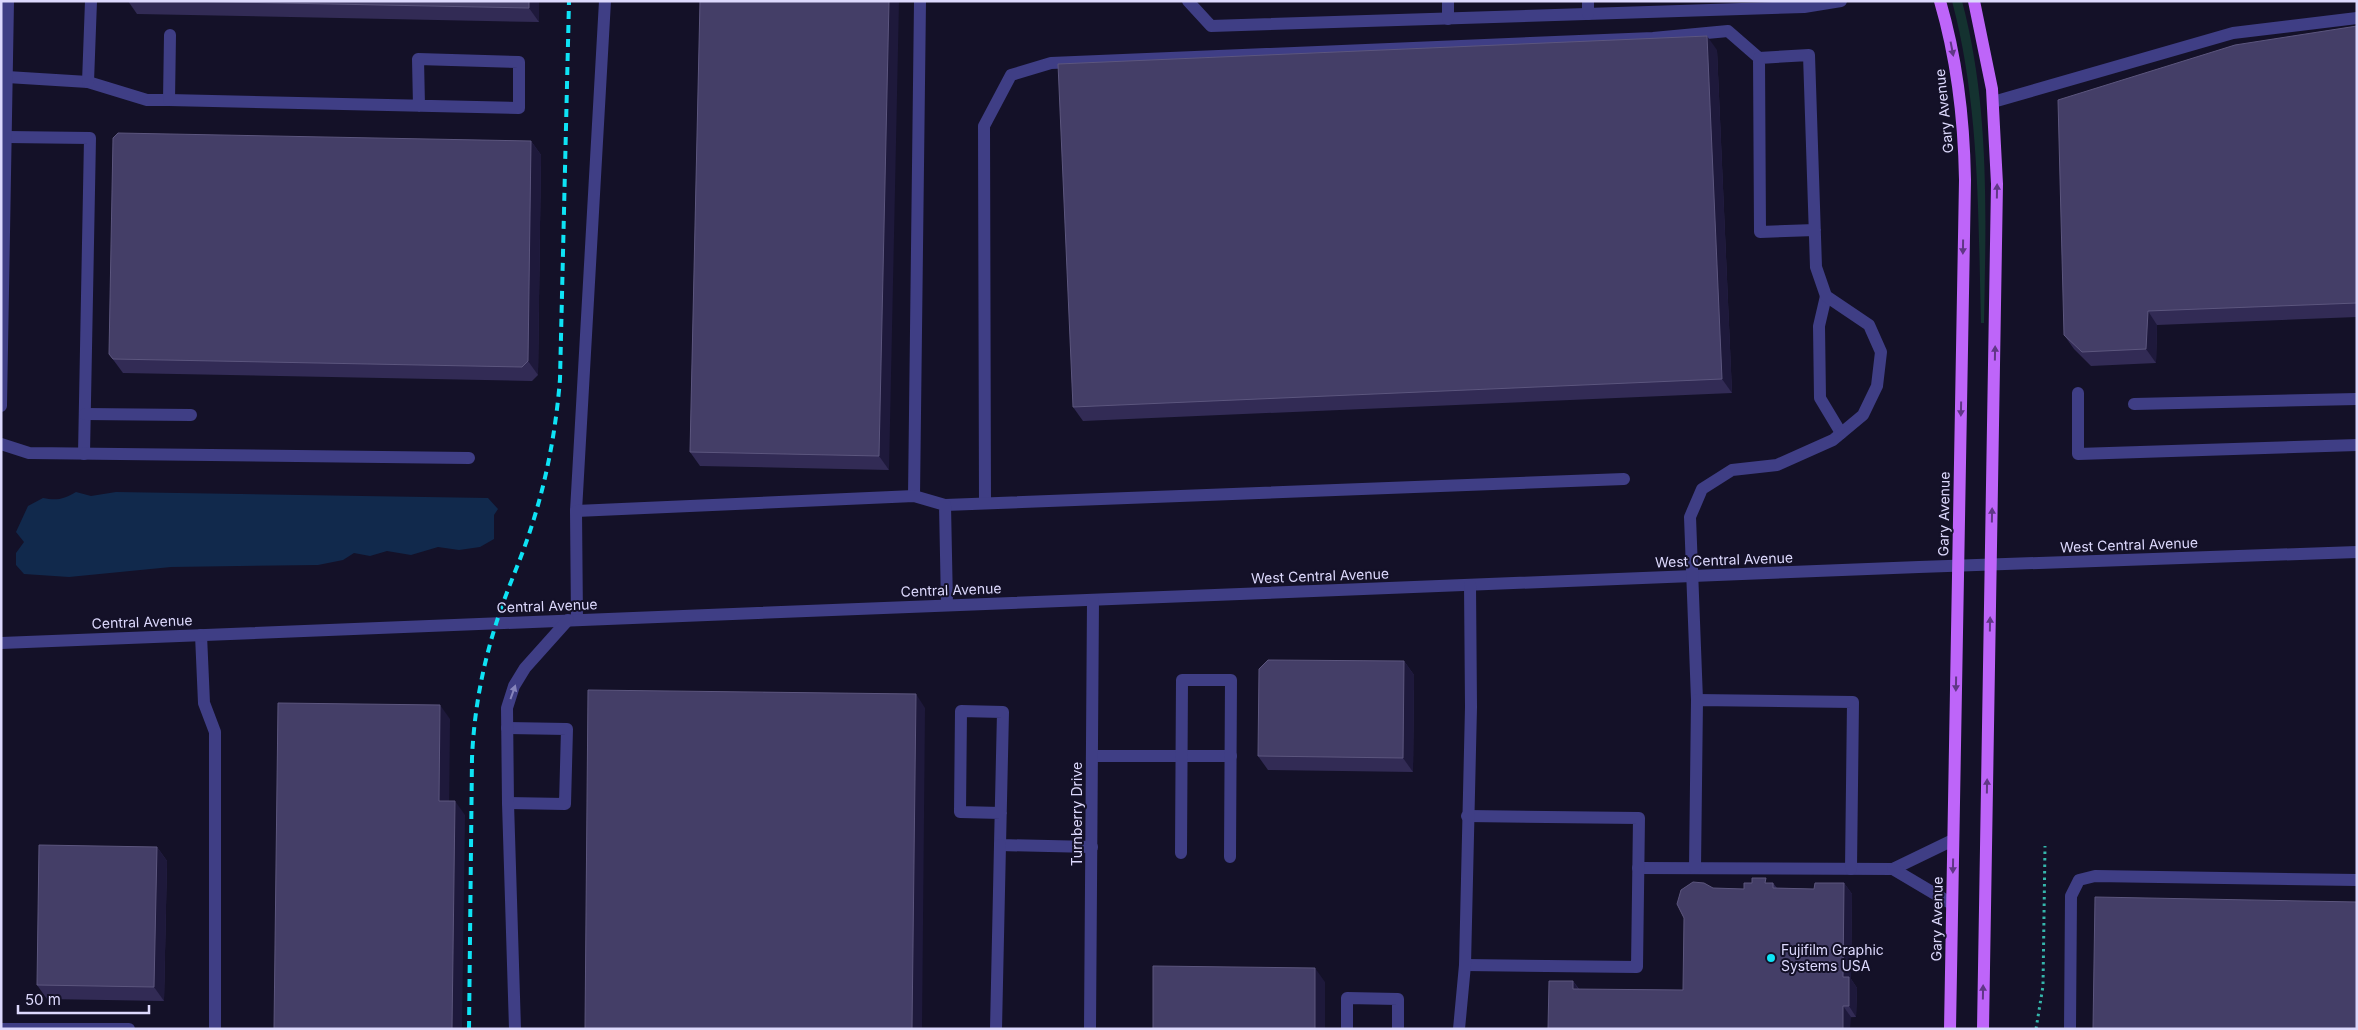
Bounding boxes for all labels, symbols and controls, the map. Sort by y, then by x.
one-way arrow [1948,41,1956,56]
street label: Gary Avenue [1931,68,1956,154]
one-way arrow [1993,182,2001,198]
one-way arrow [1959,239,1967,255]
one-way arrow [1991,345,1999,361]
one-way arrow [1956,402,1964,418]
street label: Gary Avenue [1934,471,1953,557]
one-way arrow [1988,507,1996,523]
street label: West Central Avenue [2060,534,2198,555]
street label: West Central Avenue [1655,549,1793,570]
street label: West Central Avenue [1251,565,1389,586]
street label: Central Avenue [900,579,1002,600]
street label: Central Avenue [496,595,598,616]
street label: Central Avenue [91,611,193,632]
one-way arrow [1986,616,1994,632]
one-way arrow [1952,676,1960,692]
one-way arrow [509,685,517,700]
street label: Turnberry Drive [1068,762,1085,866]
one-way arrow [1983,778,1991,794]
one-way arrow [1949,859,1957,875]
street label: Gary Avenue [1927,876,1946,962]
place label: Fujifilm Graphic Systems USA [1781,941,1884,974]
marker: Fujifilm Graphic Systems USA [1765,952,1777,964]
scale bar [18,982,149,1014]
one-way arrow [1979,984,1987,1000]
text: 50 m [25,990,61,1009]

